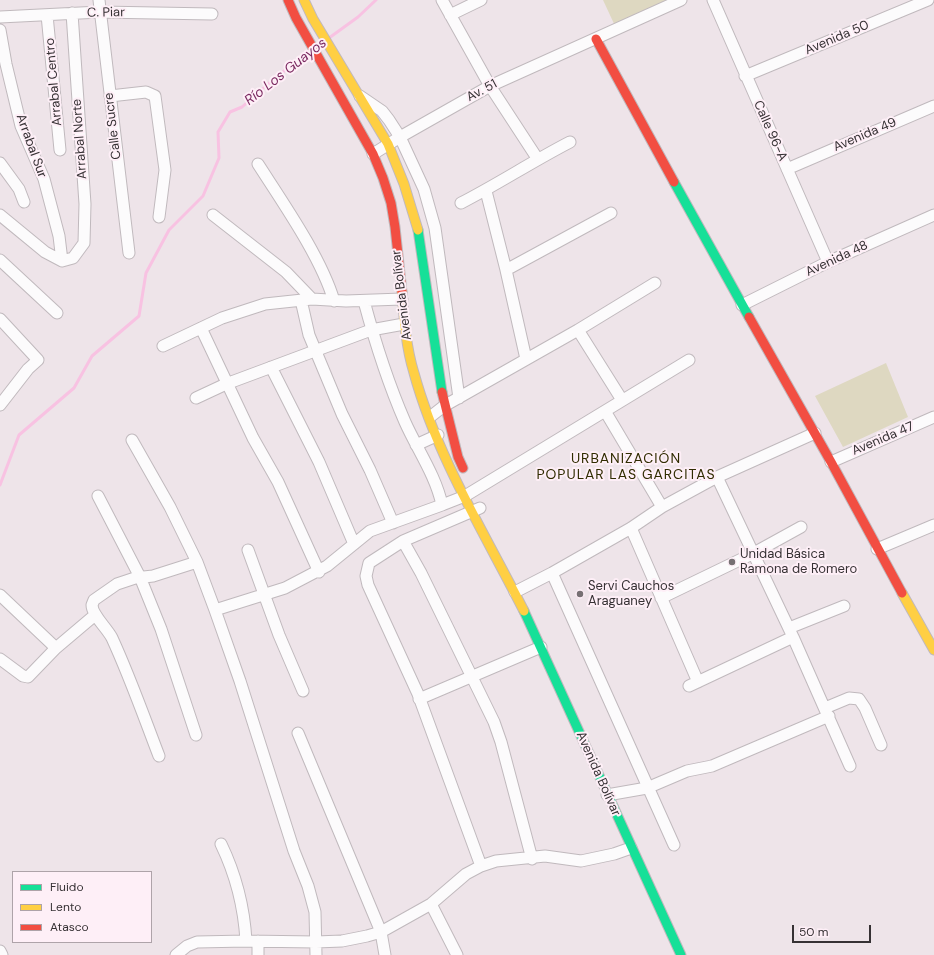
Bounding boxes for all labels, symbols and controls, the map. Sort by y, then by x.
street label: C. Piar [87,5,125,21]
street label: Avenida 50 [803,18,871,58]
water label: Río Los Guayos [242,35,330,109]
street label: Arrabal Centro [42,37,66,127]
street label: Av. 51 [464,77,500,105]
street label: Calle Sucre [101,92,125,160]
street label: Arrabal Norte [69,98,91,180]
street label: Calle 96-A [750,98,790,164]
street label: Arrabal Sur [12,112,50,180]
street label: Avenida 49 [831,115,899,155]
street label: Avenida 48 [803,238,871,280]
street label: Avenida Bolívar [389,249,415,341]
street label: Avenida 47 [850,419,916,459]
district label: URBANIZACIÓN POPULAR LAS GARCITAS [536,451,716,484]
place label: Unidad Básica Ramona de Romero [740,547,857,578]
marker: Unidad Básica Ramona de Romero [727,557,737,567]
place label: Servi Cauchos Araguaney [588,579,674,610]
marker: Servi Cauchos Araguaney [575,589,585,599]
street label: Avenida Bolívar [572,729,624,819]
legend [12,871,152,943]
text: Fluido [50,879,84,895]
text: Lento [50,899,81,915]
scale bar [794,917,873,943]
text: Atasco [50,919,89,935]
text: 50 m [799,924,828,940]

